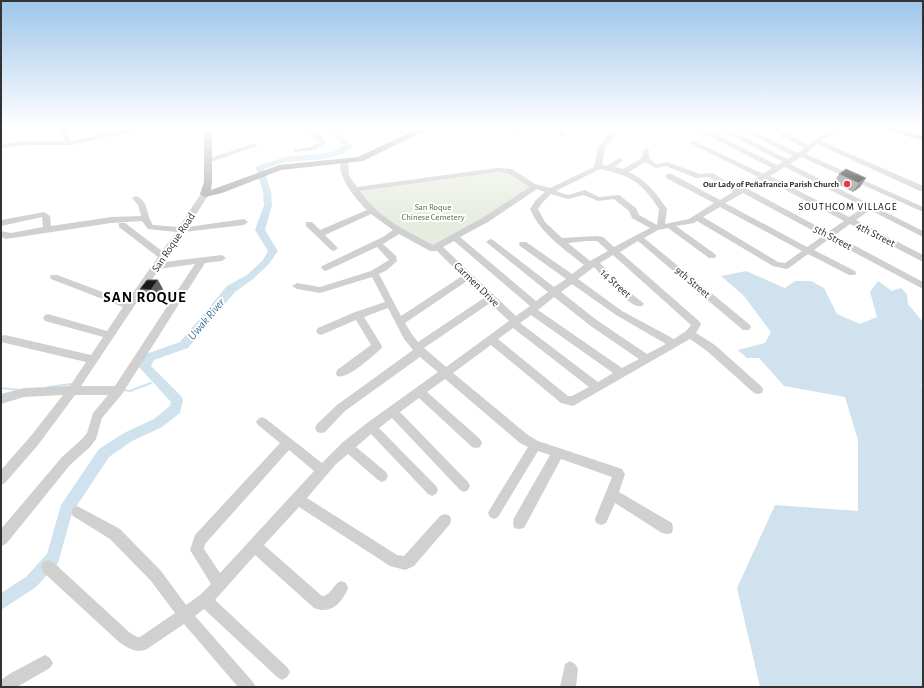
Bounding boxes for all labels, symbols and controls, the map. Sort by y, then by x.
marker: Our Lady of Peñafrancia Parish Church [842,179,852,189]
place label: Our Lady of Peñafrancia Parish Church [703,180,839,189]
district label: SOUTHCOM VILLAGE [798,202,898,212]
park label: San Roque Chinese Cemetery [401,203,465,222]
street label: San Roque Road [150,211,197,274]
street label: 4th Street [854,220,898,249]
street label: 5th Street [812,223,854,252]
street label: Carmen Drive [452,260,502,309]
street label: 9th Street [673,265,713,300]
street label: 14 Street [598,267,633,300]
district label: SAN ROQUE [103,290,187,305]
water label: Uwak River [185,295,227,342]

